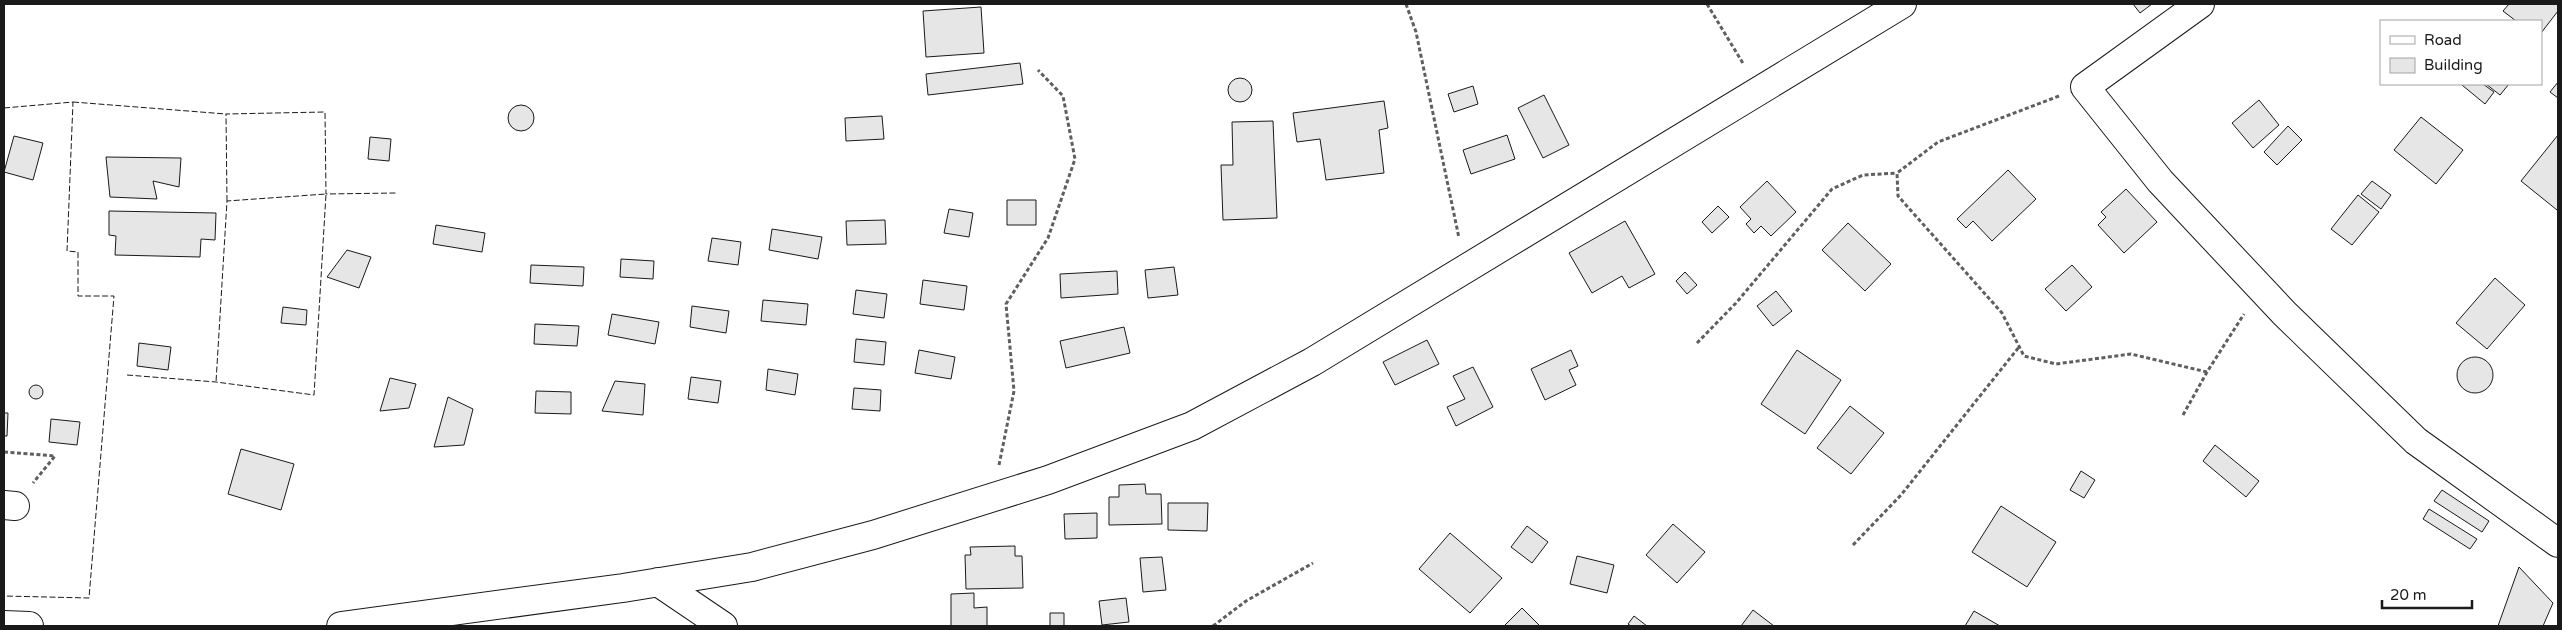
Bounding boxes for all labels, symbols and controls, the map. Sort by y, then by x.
legend [2380,20,2542,85]
text: Road [2424,31,2462,49]
text: Building [2424,56,2483,74]
scale bar [2382,578,2472,610]
text: 20 m [2390,586,2427,604]

